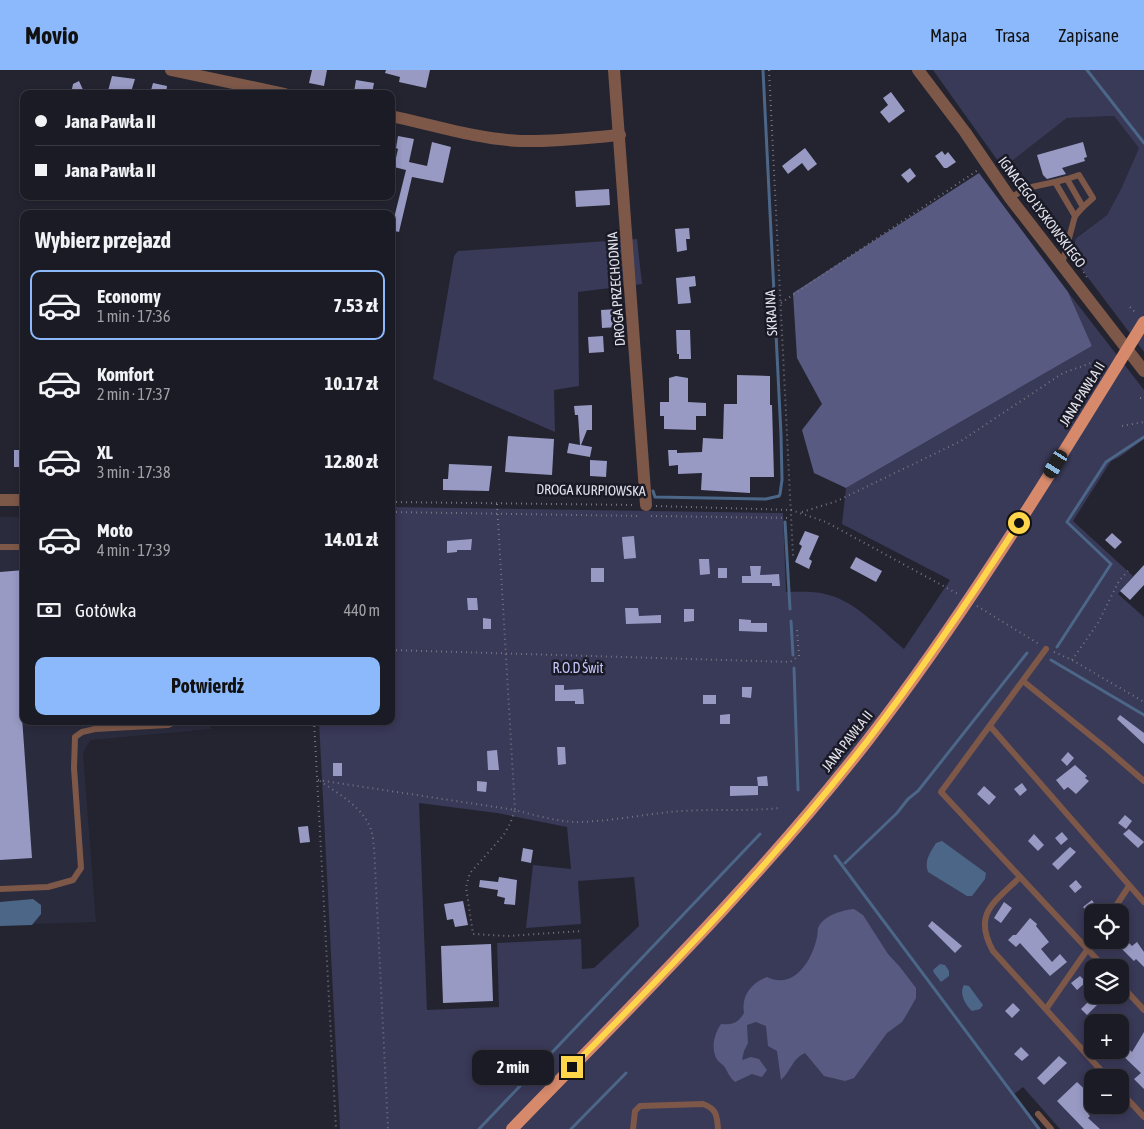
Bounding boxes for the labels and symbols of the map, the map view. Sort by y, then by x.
street label: IGNACEGO ŁYSKOWSKIEGO [995,153,1089,271]
street label: DROGA PRZECHODNIA [604,231,628,347]
street label: SKRAJNA [762,289,780,336]
street label: JANA PAWŁA II [1056,359,1108,429]
car [1041,447,1070,481]
street label: DROGA KURPIOWSKA [536,481,646,499]
route start [1008,512,1030,534]
park label: R.O.D Świt [553,659,604,676]
street label: JANA PAWŁA II [818,707,876,775]
callout: 2 min [472,1050,554,1084]
route end [561,1056,583,1078]

